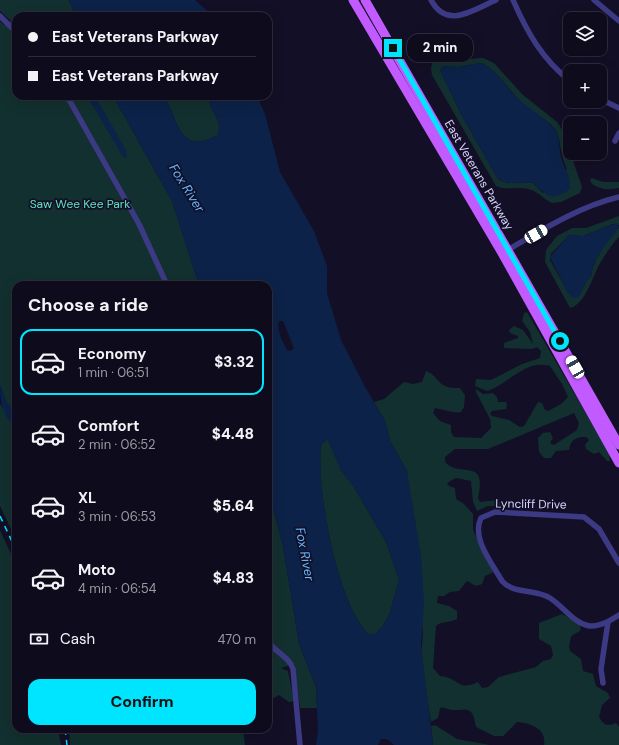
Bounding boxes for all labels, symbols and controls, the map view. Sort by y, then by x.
map controls [563,12,607,160]
button: layers [563,12,607,56]
text: East Veterans Parkway [52,27,219,47]
callout: 2 min [407,34,473,62]
route end [384,39,402,57]
text: 2 min [423,39,457,56]
button: + [563,64,607,108]
text: East Veterans Parkway [52,66,219,86]
button: − [563,116,607,160]
street label: East Veterans Parkway [441,117,517,233]
water label: Fox River [165,161,209,216]
park label: Saw Wee Kee Park [30,196,130,212]
car [523,223,549,245]
text: Choose a ride [28,293,149,317]
route start [551,332,569,350]
icon: car [30,344,66,380]
text: Economy [78,344,146,364]
text: $3.32 [214,352,254,372]
car [564,354,586,380]
text: 1 min · 06:51 [78,364,149,381]
icon: car [30,416,66,452]
text: Comfort [78,416,139,436]
text: $4.48 [212,424,254,444]
text: 2 min · 06:52 [78,436,155,453]
icon: car [30,488,66,524]
text: XL [78,488,96,508]
street label: Lyncliff Drive [495,495,567,513]
text: $5.64 [213,496,254,516]
text: 3 min · 06:53 [78,508,156,525]
water label: Fox River [291,526,319,583]
icon: car [30,560,66,596]
text: Moto [78,560,116,580]
text: $4.83 [213,568,254,588]
text: 4 min · 06:54 [78,580,157,597]
icon: cash [28,628,50,650]
text: Cash [60,629,95,649]
text: 470 m [217,631,256,648]
button: Confirm [28,679,256,725]

